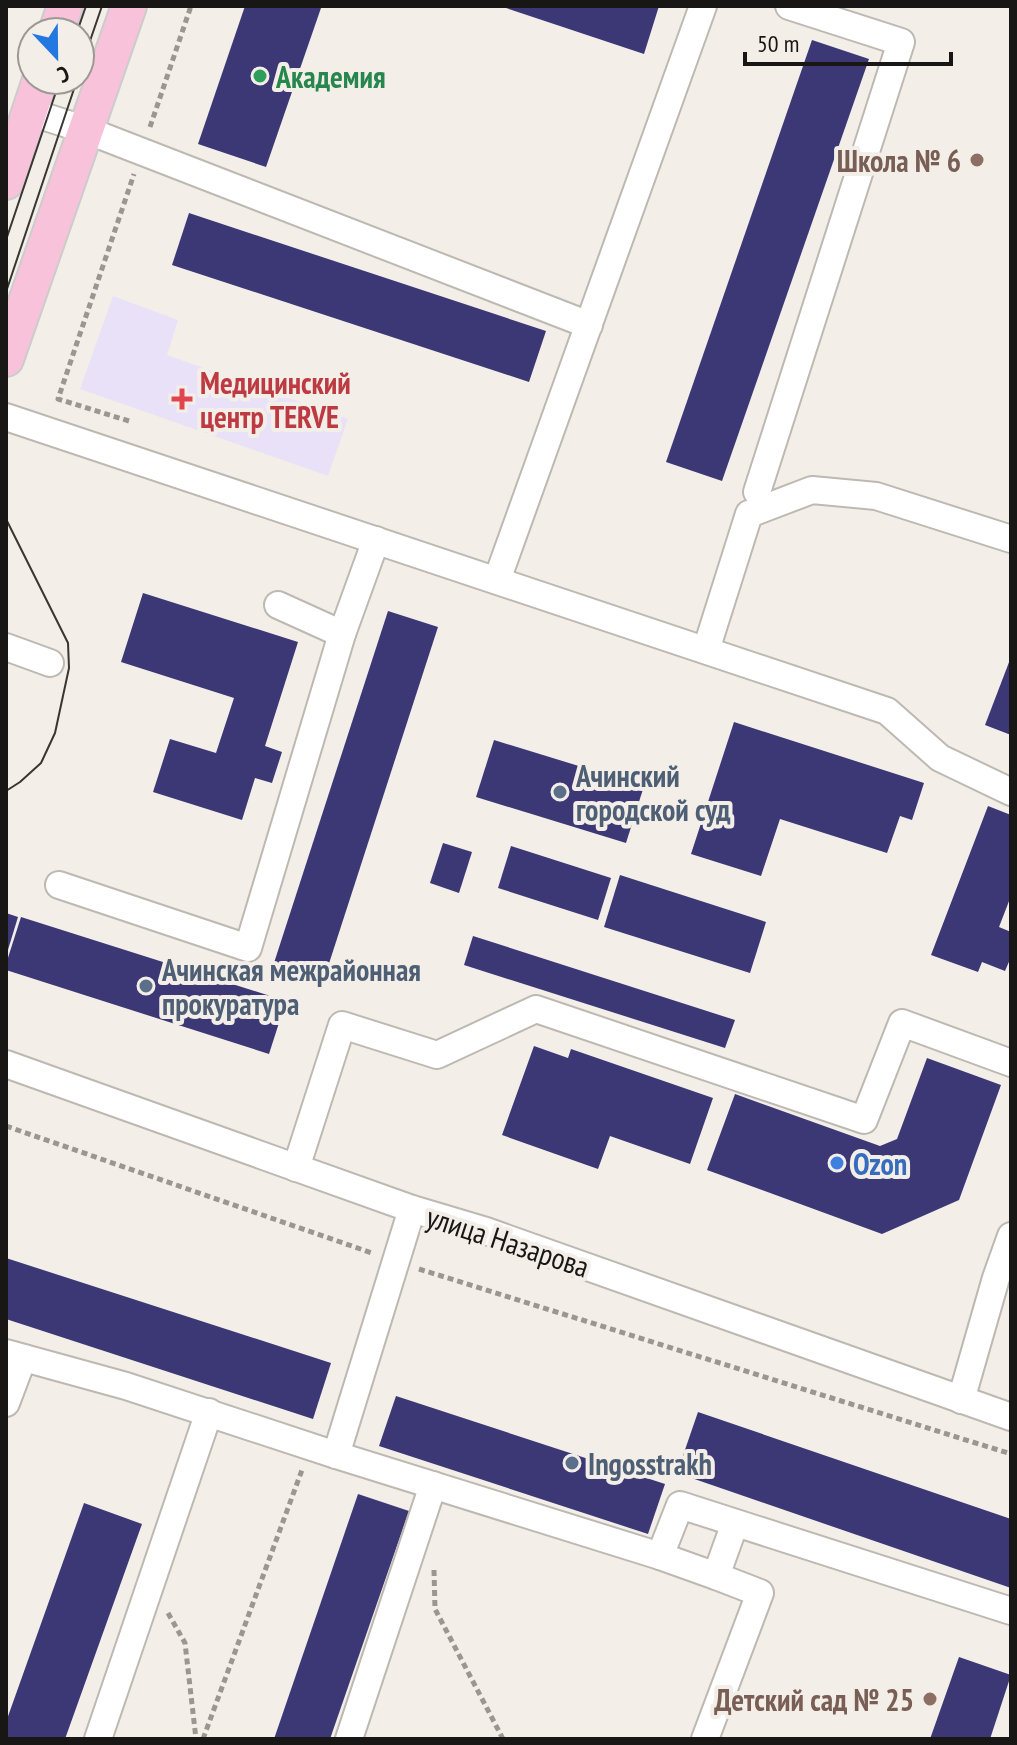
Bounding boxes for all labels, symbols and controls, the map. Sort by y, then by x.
north arrow [16,16,96,96]
scale bar [745,16,951,66]
text: 50 m [757,28,799,59]
place label: Академия [275,57,386,96]
text: С [54,60,73,89]
marker: Академия [251,67,269,85]
place label: Школа № 6 [837,141,961,180]
marker: Школа № 6 [968,151,986,169]
place label: Медицинский центр TERVE [200,363,351,436]
marker: Медицинский центр TERVE [171,388,193,410]
place label: Ачинский городской суд [575,756,731,829]
marker: Ачинский городской суд [551,783,569,801]
place label: Ачинская межрайонная прокуратура [161,950,421,1023]
marker: Ачинская межрайонная прокуратура [137,977,155,995]
place label: Ozon [853,1144,907,1183]
marker: Ozon [828,1154,846,1172]
street label: улица Назарова [422,1196,594,1286]
place label: Ingosstrakh [588,1444,712,1483]
marker: Ingosstrakh [563,1454,581,1472]
place label: Детский сад № 25 [714,1680,914,1719]
marker: Детский сад № 25 [921,1690,939,1708]

